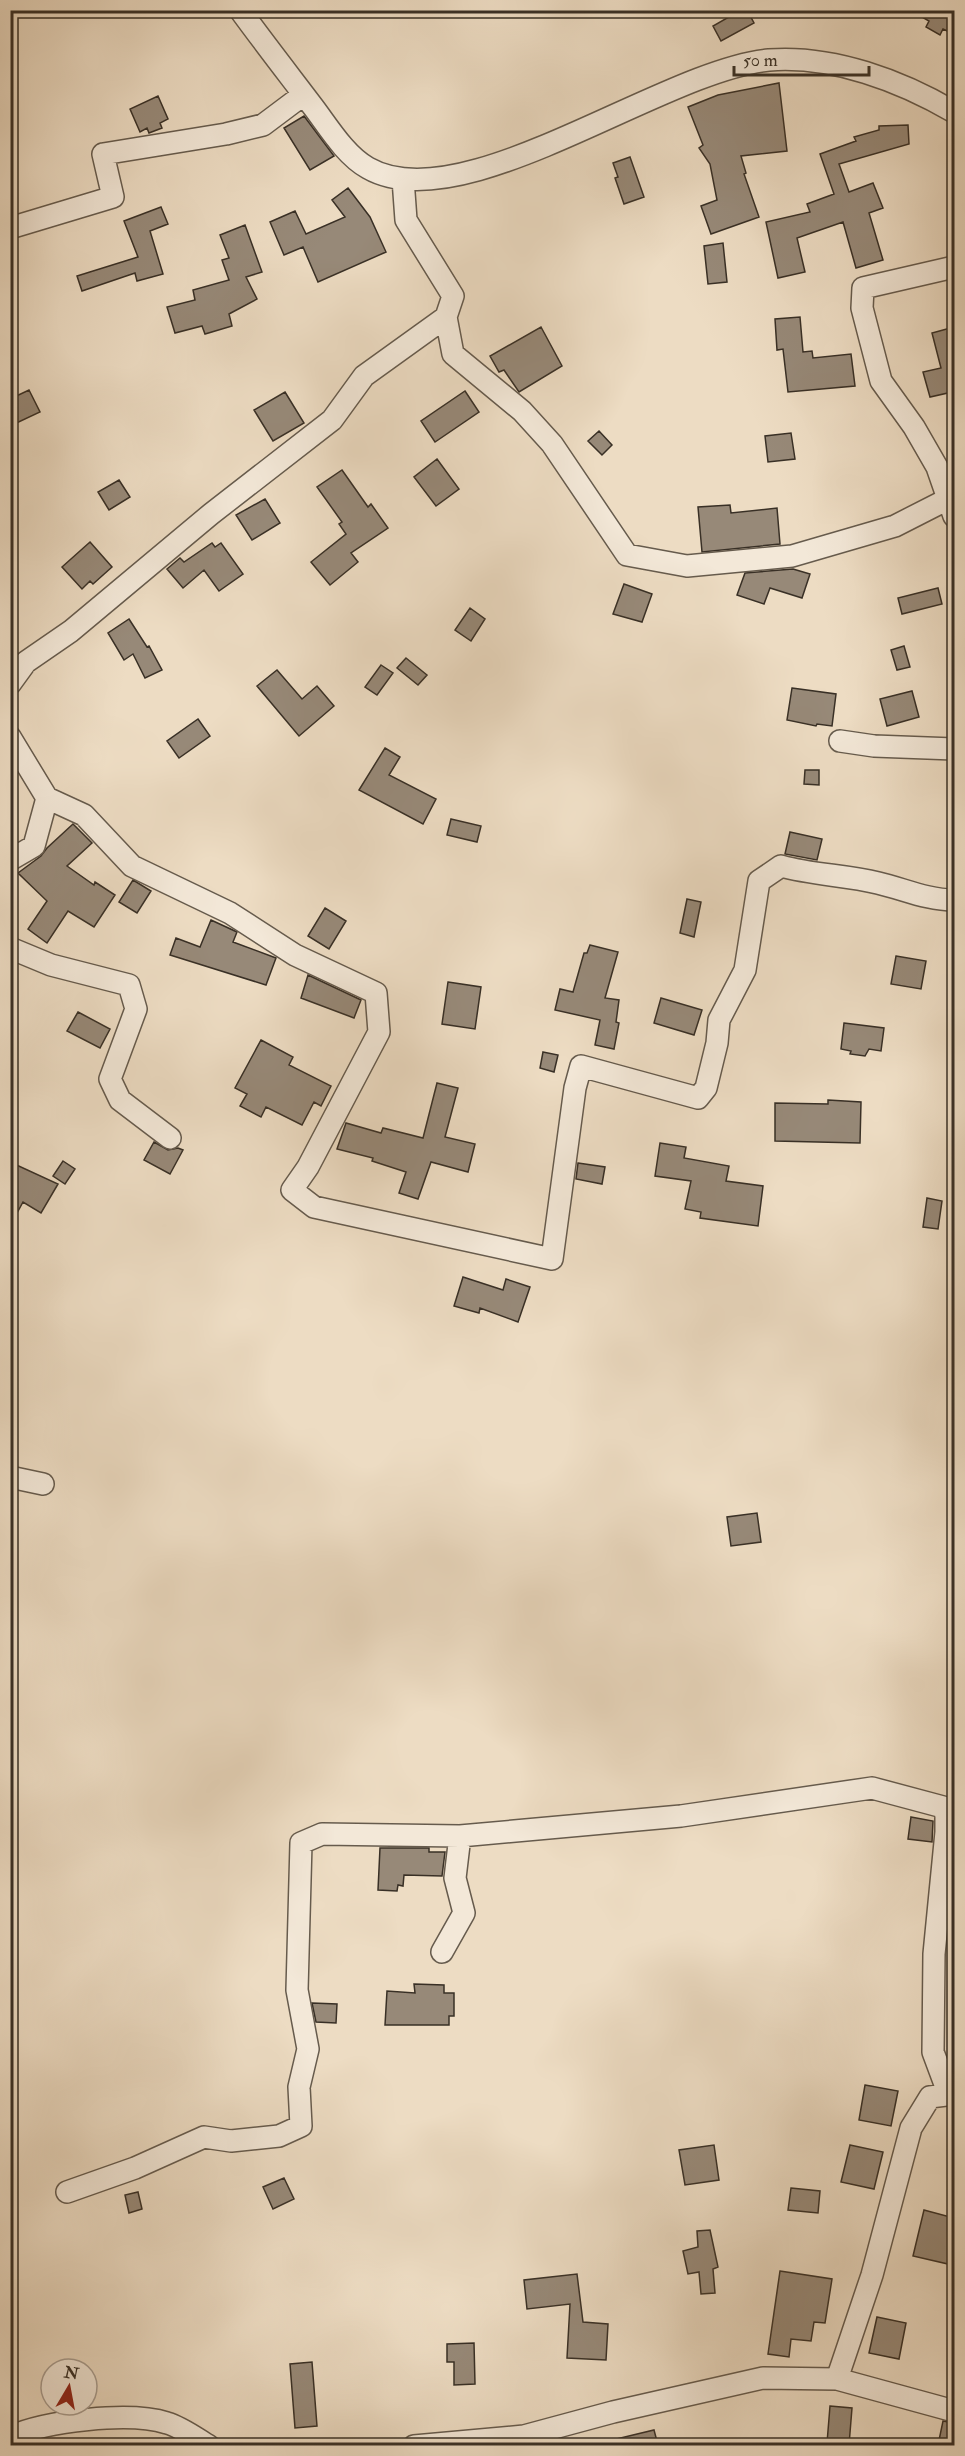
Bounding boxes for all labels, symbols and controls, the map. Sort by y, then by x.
scale bar [734,39,869,77]
text: 50 m [743,49,778,72]
north arrow [39,2357,99,2417]
text: N [62,2362,81,2384]

